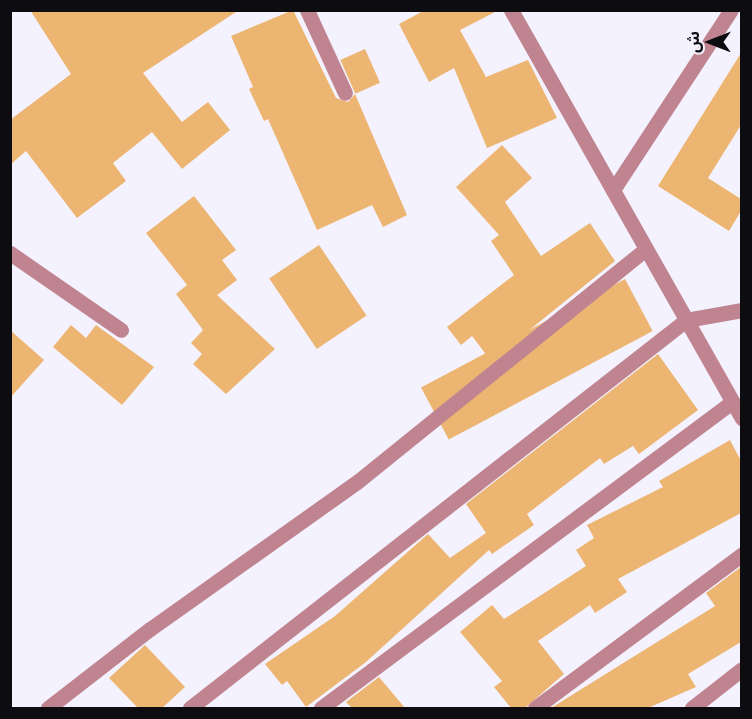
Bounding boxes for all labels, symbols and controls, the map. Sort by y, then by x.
north arrow [680,12,740,72]
text: ش [680,31,704,53]

